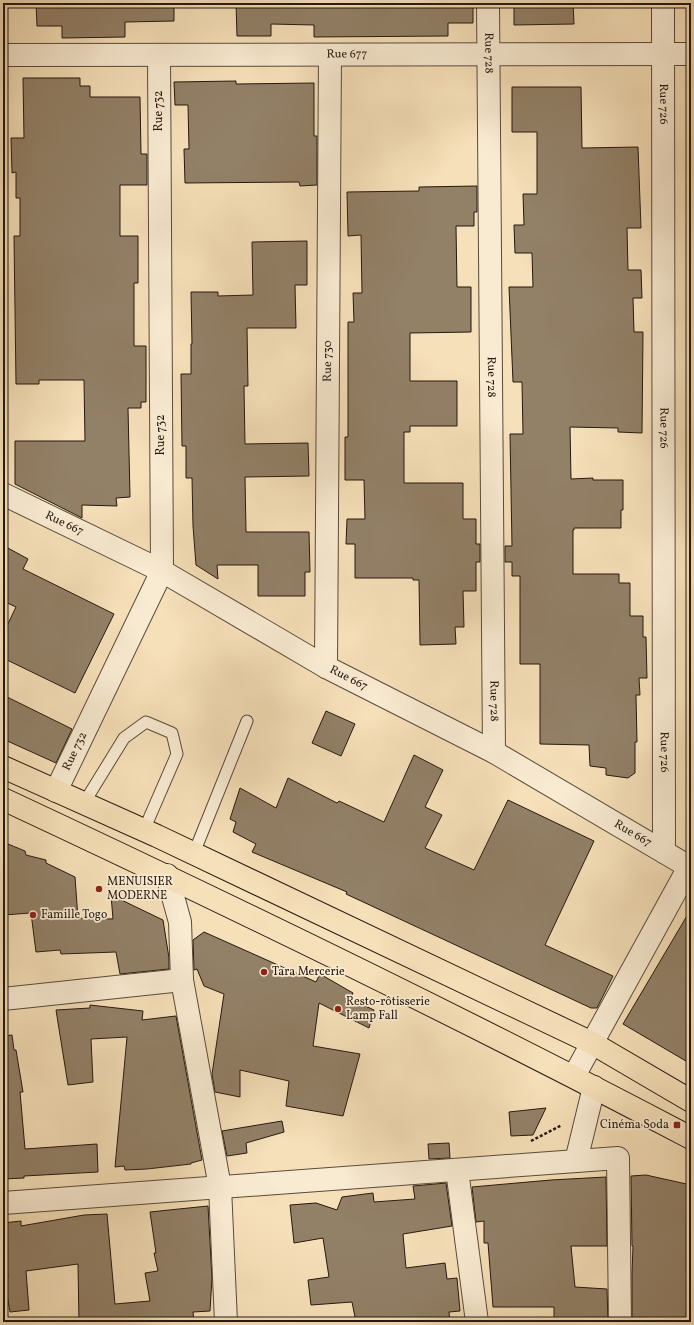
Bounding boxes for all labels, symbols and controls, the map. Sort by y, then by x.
street label: Rue 728 [480,32,497,74]
street label: Rue 677 [327,46,368,63]
street label: Rue 726 [655,83,671,125]
street label: Rue 732 [151,90,167,132]
street label: Rue 730 [320,340,336,382]
street label: Rue 728 [483,356,499,398]
street label: Rue 726 [655,407,672,449]
street label: Rue 732 [153,414,169,456]
street label: Rue 667 [42,507,86,540]
street label: Rue 667 [327,662,371,695]
street label: Rue 728 [485,680,502,722]
street label: Rue 732 [59,729,91,773]
street label: Rue 726 [656,731,672,773]
street label: Rue 667 [611,816,655,851]
place label: MENUISIER MODERNE [107,874,173,904]
marker: MENUISIER MODERNE [94,884,104,894]
place label: Famille Togo [41,907,107,923]
marker: Famille Togo [28,910,38,920]
place label: Tara Mercerie [272,964,345,980]
marker: Tara Mercerie [259,967,269,977]
place label: Resto-rôtisserie Lamp Fall [346,994,430,1024]
marker: Resto-rôtisserie Lamp Fall [333,1004,343,1014]
place label: Cinéma Soda [600,1117,669,1133]
marker: Cinéma Soda [672,1120,682,1130]

